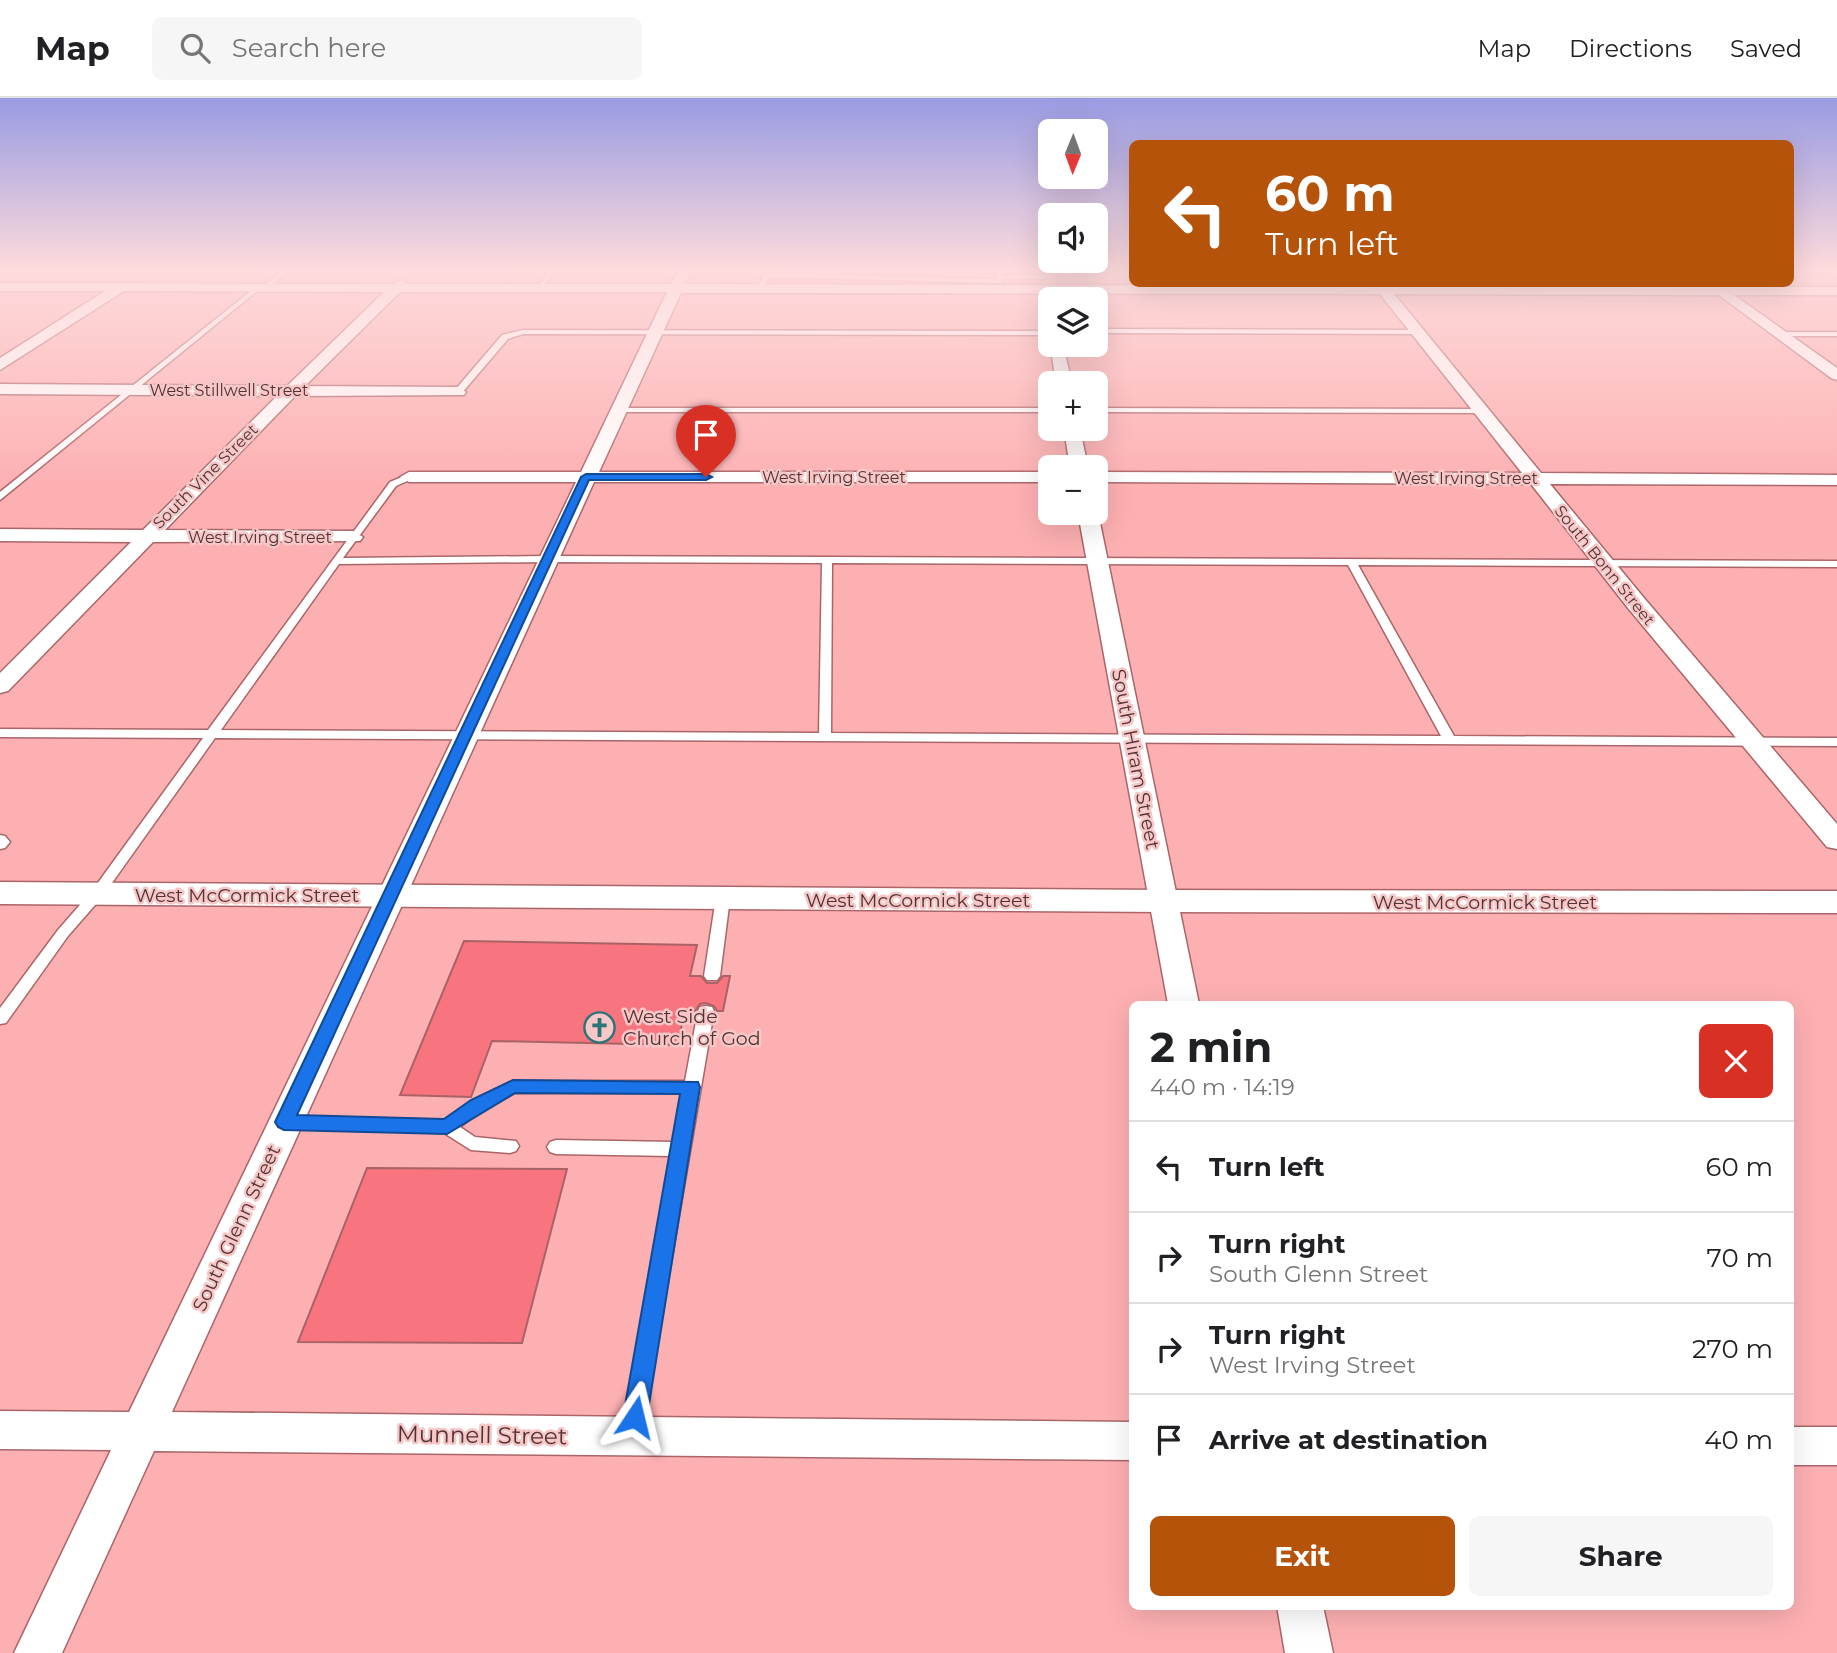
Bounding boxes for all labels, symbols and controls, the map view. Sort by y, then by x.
search box [152,17,642,80]
text: Map [35,28,110,68]
icon: search [176,29,214,67]
text: Search here [232,32,386,64]
text: Map [1478,34,1531,63]
text: Directions [1569,34,1692,63]
text: Saved [1730,34,1802,63]
north arrow [1038,119,1108,189]
map controls [1038,119,1108,525]
text: 60 m [1265,164,1395,223]
icon: left [1150,168,1241,259]
button: sound [1038,203,1108,273]
text: Turn left [1265,224,1399,263]
button: layers [1038,287,1108,357]
button: + [1038,371,1108,441]
street label: West Stillwell Street [150,381,309,400]
pin [676,405,736,477]
icon: arrive [687,416,725,454]
street label: South Vine Street [149,420,262,533]
button: − [1038,455,1108,525]
street label: West Irving Street [762,468,906,487]
street label: West Irving Street [1394,469,1538,488]
street label: South Bonn Street [1551,502,1659,629]
street label: West Irving Street [188,528,332,547]
street label: South Hiram Street [1107,667,1164,851]
street label: West McCormick Street [135,884,359,907]
street label: West McCormick Street [806,889,1030,912]
street label: West McCormick Street [1373,891,1597,914]
place label: West Side Church of God [623,1005,761,1050]
church icon: West Side Church of God [583,1010,617,1044]
text: 2 min [1150,1021,1272,1073]
button: close [1699,1024,1773,1098]
text: 440 m · 14:19 [1150,1073,1295,1101]
street label: South Glenn Street [188,1141,285,1315]
icon: left [1150,1148,1188,1186]
text: Turn left [1209,1151,1325,1183]
text: 60 m [1706,1151,1773,1183]
text: Turn right [1209,1228,1345,1260]
icon: right [1150,1239,1188,1277]
text: 70 m [1707,1242,1773,1274]
text: South Glenn Street [1209,1260,1428,1288]
text: Turn right [1209,1319,1345,1351]
icon: right [1150,1330,1188,1368]
text: 270 m [1692,1333,1773,1365]
text: West Irving Street [1209,1351,1416,1379]
position arrow [598,1380,672,1454]
street label: Munnell Street [397,1420,567,1450]
icon: arrive [1150,1421,1188,1459]
text: Arrive at destination [1209,1424,1488,1456]
text: 40 m [1704,1424,1773,1456]
button: Exit [1150,1516,1455,1596]
button: Share [1469,1516,1773,1596]

